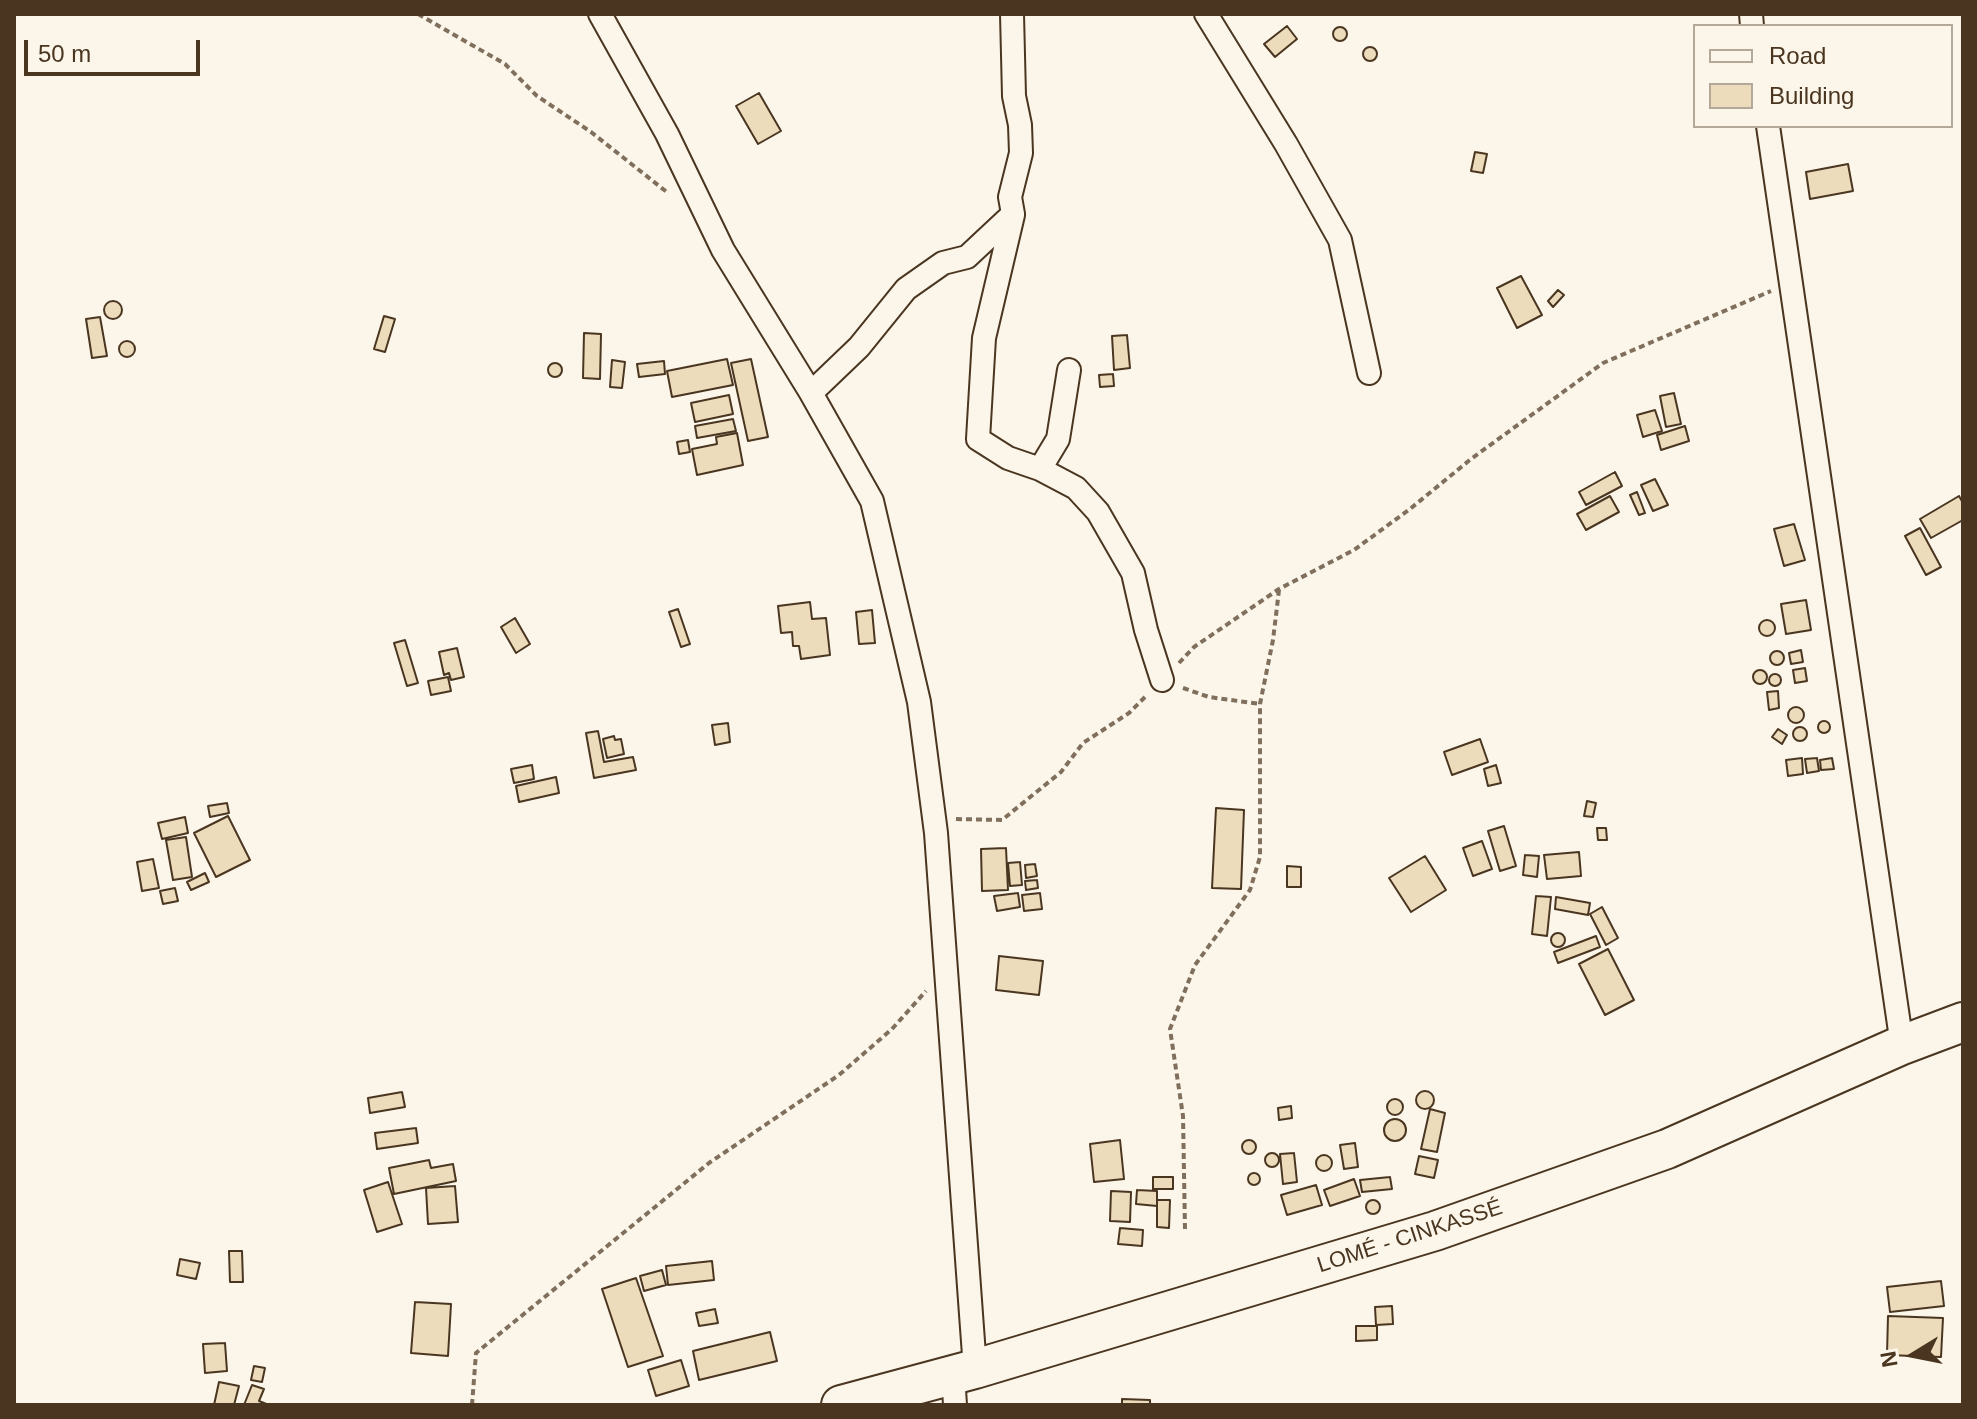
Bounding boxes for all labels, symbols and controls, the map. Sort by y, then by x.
scale bar [28,24,204,74]
legend [1693,24,1953,128]
text: 50 m [38,40,91,67]
text: Road [1769,42,1826,69]
text: Building [1769,82,1854,109]
street label: LOMÉ - CINKASSÉ [1314,1195,1506,1279]
north arrow [1873,1315,1953,1395]
text: N [1875,1349,1903,1369]

